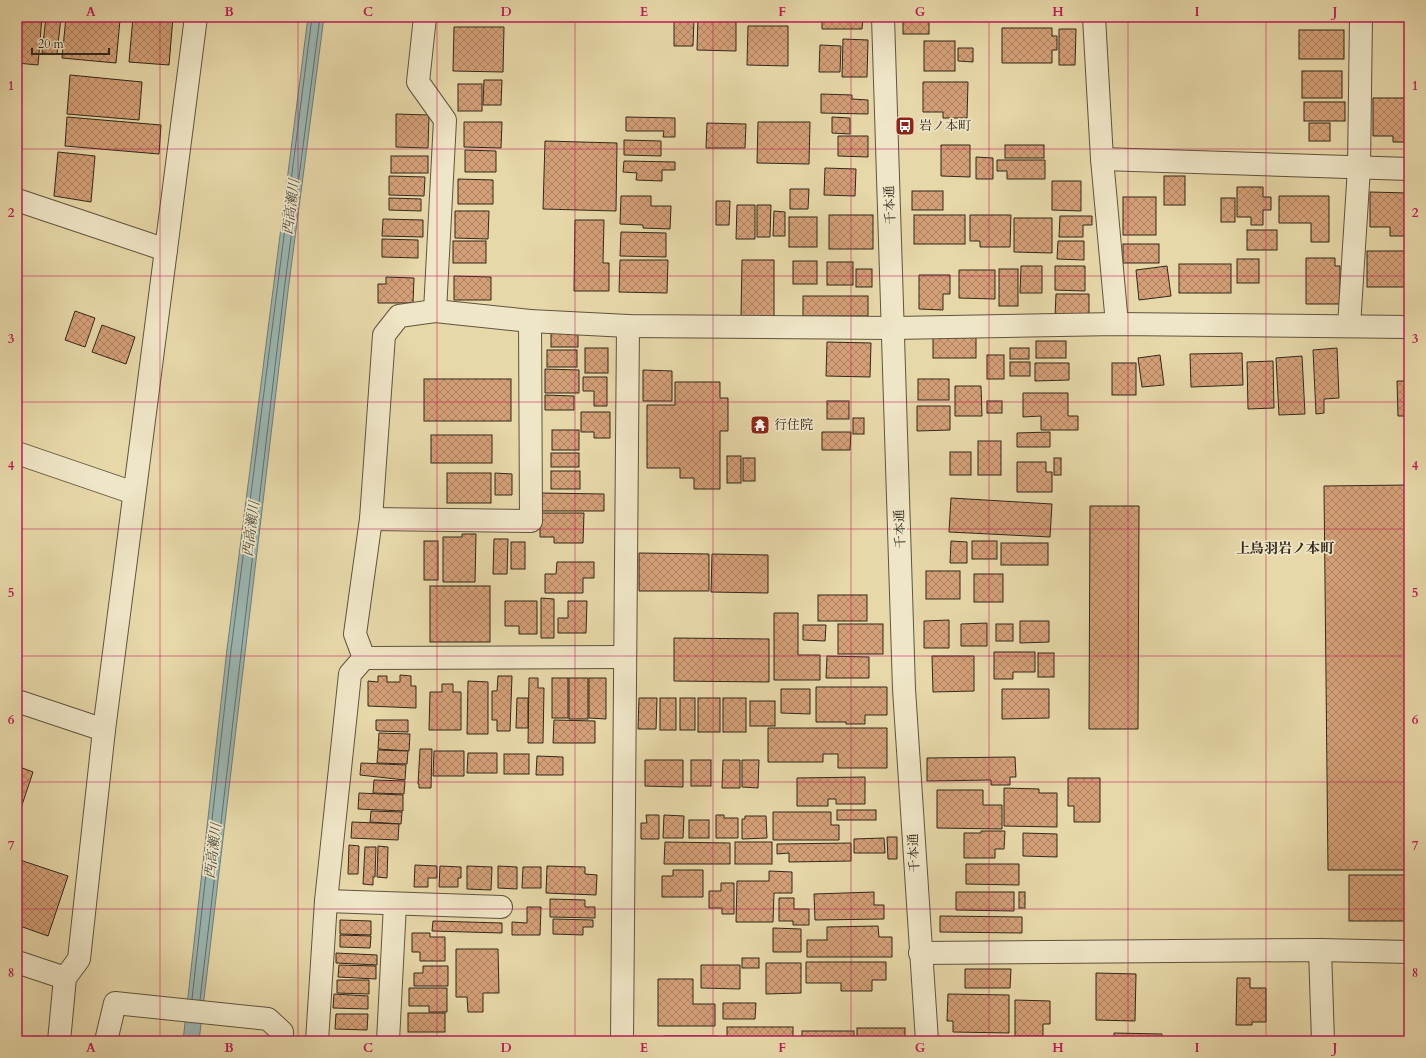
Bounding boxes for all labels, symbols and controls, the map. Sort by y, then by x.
text: A [86,3,96,21]
text: B [224,3,234,21]
text: C [363,3,373,21]
text: D [500,3,512,21]
text: E [640,3,648,21]
text: F [778,3,786,21]
text: G [915,3,926,21]
text: H [1052,3,1064,21]
text: I [1194,3,1200,21]
text: J [1331,3,1338,21]
scale bar [32,30,109,56]
text: 20 m [38,36,65,52]
text: 1 [8,77,14,95]
text: 1 [1412,77,1418,95]
bus stop icon: 岩ノ本町 [894,115,916,137]
place label: 岩ノ本町 [919,117,971,135]
water label: 西高瀬川 [278,176,304,236]
street label: 千本通 [880,185,900,225]
text: 2 [8,204,15,222]
text: 2 [1412,204,1419,222]
text: 3 [8,330,15,348]
text: 3 [1412,330,1419,348]
temple icon: 行住院 [749,414,771,436]
place label: 行住院 [774,416,813,434]
text: 4 [8,457,15,475]
text: 4 [1412,457,1419,475]
water label: 西高瀬川 [238,498,264,558]
street label: 千本通 [890,509,910,549]
district label: 上鳥羽岩ノ本町 [1236,539,1335,558]
text: 5 [8,584,14,602]
text: 5 [1412,584,1418,602]
text: 6 [8,711,15,729]
text: 6 [1412,711,1419,729]
water label: 西高瀬川 [200,820,226,880]
street label: 千本通 [904,833,924,873]
text: 7 [8,837,15,855]
text: 7 [1412,837,1419,855]
text: 8 [8,964,14,982]
text: 8 [1412,964,1418,982]
text: A [86,1039,96,1057]
text: B [224,1039,234,1057]
text: C [363,1039,373,1057]
text: D [500,1039,512,1057]
text: E [640,1039,648,1057]
text: F [778,1039,786,1057]
text: G [915,1039,926,1057]
text: H [1052,1039,1064,1057]
text: I [1194,1039,1200,1057]
text: J [1331,1039,1338,1057]

